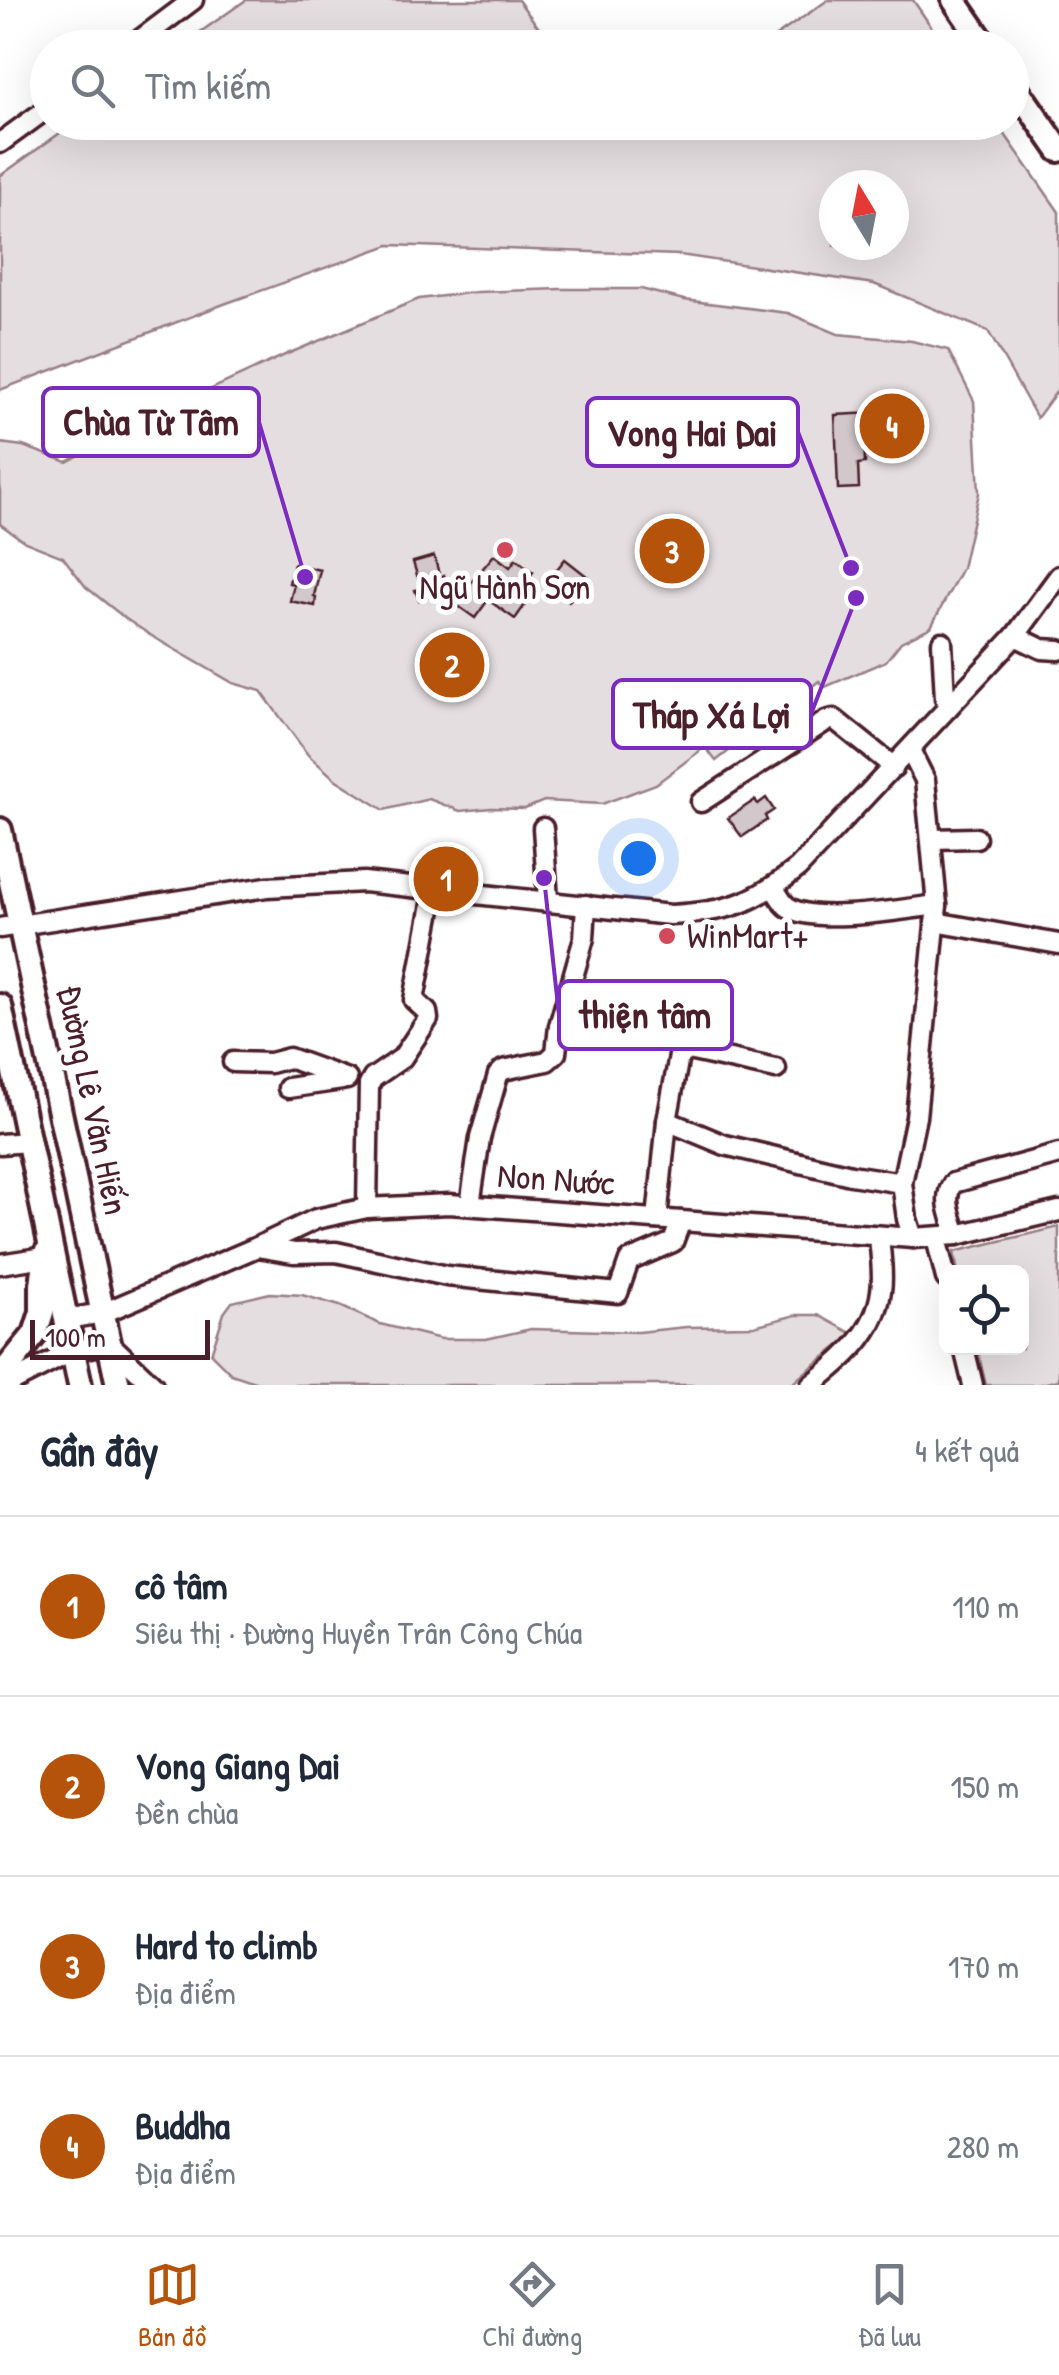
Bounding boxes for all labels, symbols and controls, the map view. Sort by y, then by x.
search box [30,30,1029,140]
icon: search [65,58,120,113]
text: Tìm kiếm [145,59,271,111]
north arrow [819,170,909,260]
callout: Chùa Từ Tâm [43,388,259,456]
pin: 4 [860,388,924,464]
text: Chùa Từ Tâm [63,395,239,447]
callout: Vong Hai Dai [587,398,798,466]
text: Vong Hai Dai [607,406,777,459]
pin: 3 [640,514,704,588]
marker: Ngũ Hành Sơn [494,539,516,561]
place label: Ngũ Hành Sơn [420,563,590,610]
pin: 2 [420,628,484,702]
callout: Tháp Xá Lợi [613,680,811,748]
text: Tháp Xá Lợi [632,688,791,741]
your location [613,833,664,884]
pin: 1 [414,842,478,916]
place label: WinMart+ [687,912,809,959]
marker: WinMart+ [656,925,678,947]
street label: Đường Lê Văn Hiến [46,981,141,1219]
callout: thiện tâm [559,981,732,1049]
text: thiện tâm [578,988,711,1040]
street label: Non Nước [496,1151,616,1206]
map controls [939,1265,1029,1355]
button: locate [939,1265,1029,1355]
scale bar [30,1315,210,1360]
text: 100 m [45,1318,106,1356]
text: Gần đây [40,1422,158,1479]
text: 4 kết quả [915,1429,1019,1472]
text: cô tâm [135,1559,228,1611]
text: 1 [67,1585,78,1628]
text: 110 m [952,1585,1019,1628]
text: Siêu thị · Đường Huyền Trân Công Chúa [135,1611,582,1654]
text: Vong Giang Dai [135,1739,340,1791]
text: 2 [65,1765,80,1808]
text: 150 m [950,1765,1019,1808]
text: Đền chùa [135,1791,238,1834]
text: Hard to climb [135,1919,318,1971]
text: 3 [65,1945,80,1988]
text: 170 m [948,1945,1019,1988]
text: Địa điểm [135,1971,236,2014]
text: Buddha [135,2099,230,2151]
text: 4 [66,2125,79,2168]
text: 280 m [947,2125,1019,2168]
text: Địa điểm [135,2151,236,2194]
tab: Bản đồ [138,2257,206,2355]
tab: Chỉ đường [482,2257,582,2355]
tab: Đã lưu [858,2257,921,2355]

